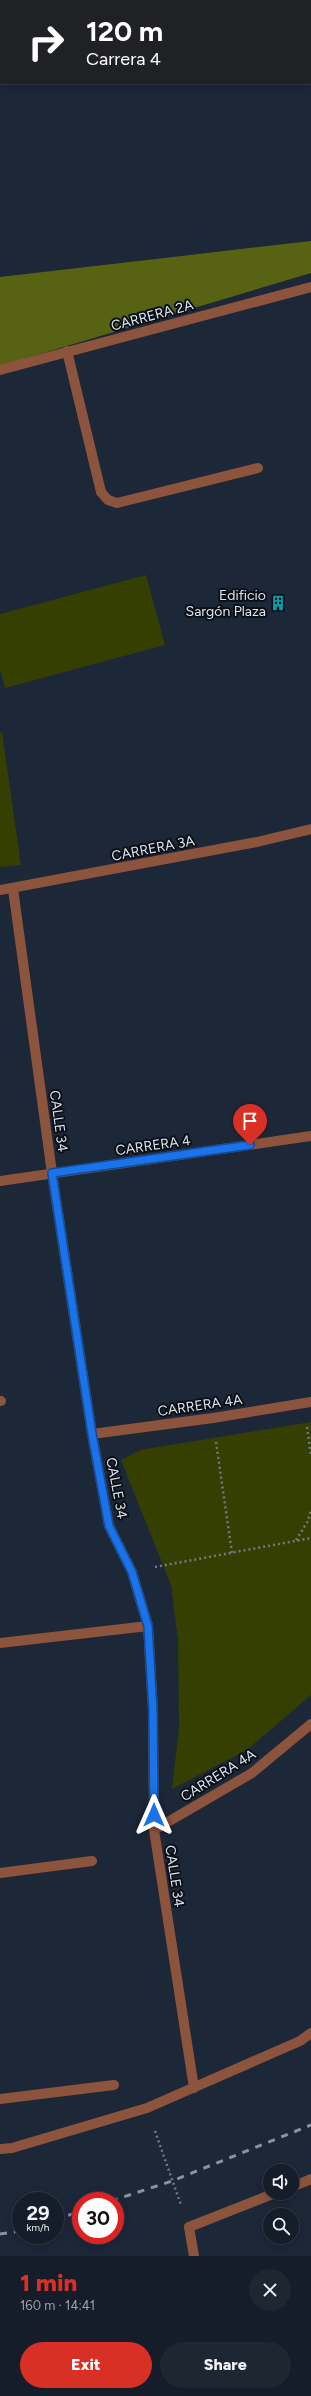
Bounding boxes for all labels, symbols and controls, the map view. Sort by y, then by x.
text: 120 m [86,14,163,48]
icon: right [20,16,72,68]
text: Carrera 4 [86,48,161,70]
street label: CARRERA 2A [109,296,196,335]
place label: Edificio Sargón Plaza [186,587,266,620]
building icon: Edificio Sargón Plaza [269,594,287,612]
street label: CARRERA 3A [110,832,197,865]
street label: CALLE 34 [46,1089,71,1153]
pin [233,1104,267,1145]
icon: arrive [239,1110,261,1132]
street label: CARRERA 4 [114,1132,192,1159]
street label: CARRERA 4A [157,1391,244,1420]
street label: CALLE 34 [102,1456,131,1521]
street label: CARRERA 4A [178,1745,259,1805]
position arrow [133,1794,175,1836]
street label: CALLE 34 [161,1844,188,1908]
map controls [263,2164,299,2244]
button: sound [263,2164,299,2200]
speed limit sign: 30 [72,2192,124,2244]
text: 29 [26,2201,50,2225]
button: search [263,2208,299,2244]
text: km/h [27,2221,49,2234]
text: 1 min [20,2268,77,2297]
button: close [249,2269,291,2311]
text: 160 m · 14:41 [20,2298,95,2313]
button: Exit [20,2342,152,2388]
button: Share [160,2342,291,2388]

